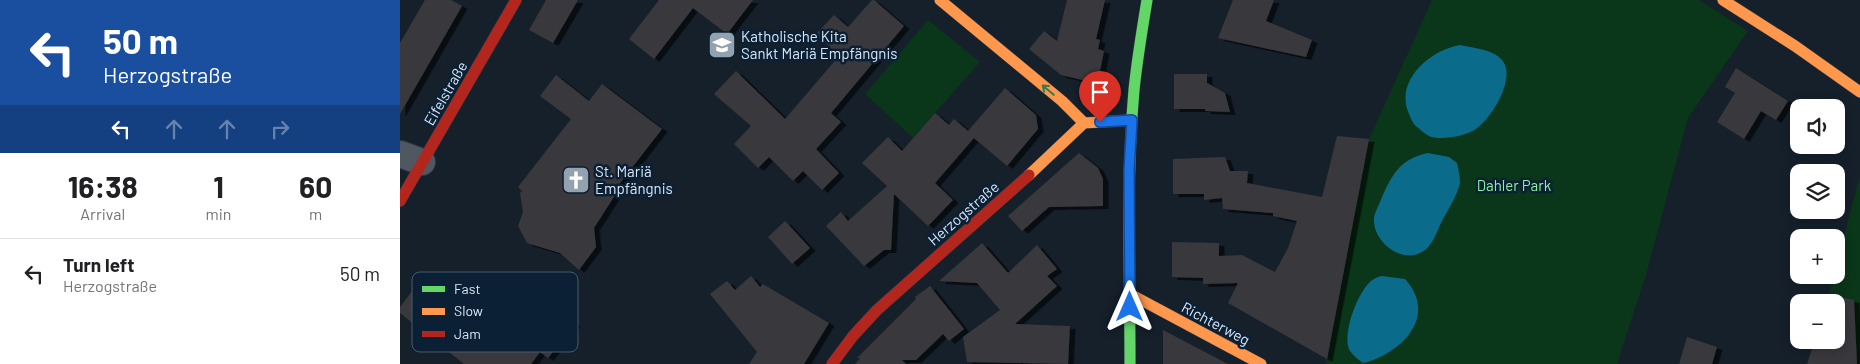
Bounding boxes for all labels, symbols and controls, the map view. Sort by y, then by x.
text: 50 m [103,19,178,61]
icon: left [20,20,85,85]
place label: Katholische Kita Sankt Mariä Empfängnis [741,27,897,62]
school or university icon: Katholische Kita Sankt Mariä Empfängnis [707,30,737,60]
street label: Eifelstraße [419,58,471,128]
text: Herzogstraße [103,61,232,87]
pin [1079,71,1121,122]
icon: arrive [1086,78,1114,106]
one-way arrow [1042,85,1055,96]
map controls [1790,99,1845,349]
button: sound [1790,99,1845,154]
icon: left [107,115,135,143]
icon: ahead [160,115,188,143]
icon: ahead [213,115,241,143]
icon: right [266,115,294,143]
place label: St. Mariä Empfängnis [595,162,673,197]
button: layers [1790,164,1845,219]
church icon: St. Mariä Empfängnis [561,165,591,195]
text: 16:38 [68,168,138,204]
text: 1 [213,168,224,204]
text: 60 [299,168,332,204]
park label: Dahler Park [1477,176,1552,194]
street label: Herzogstraße [924,177,1002,249]
text: Arrival [80,204,125,223]
text: min [205,204,231,223]
text: m [309,204,322,223]
button: + [1790,229,1845,284]
text: Turn left [63,253,134,276]
icon: left [20,260,48,288]
text: 50 m [340,262,380,285]
legend [412,272,578,352]
text: Herzogstraße [63,276,157,295]
text: Fast [454,280,480,297]
position arrow [1103,280,1155,332]
button: − [1790,294,1845,349]
street label: Richterweg [1179,298,1253,348]
text: Slow [454,302,483,319]
text: Jam [454,325,481,342]

